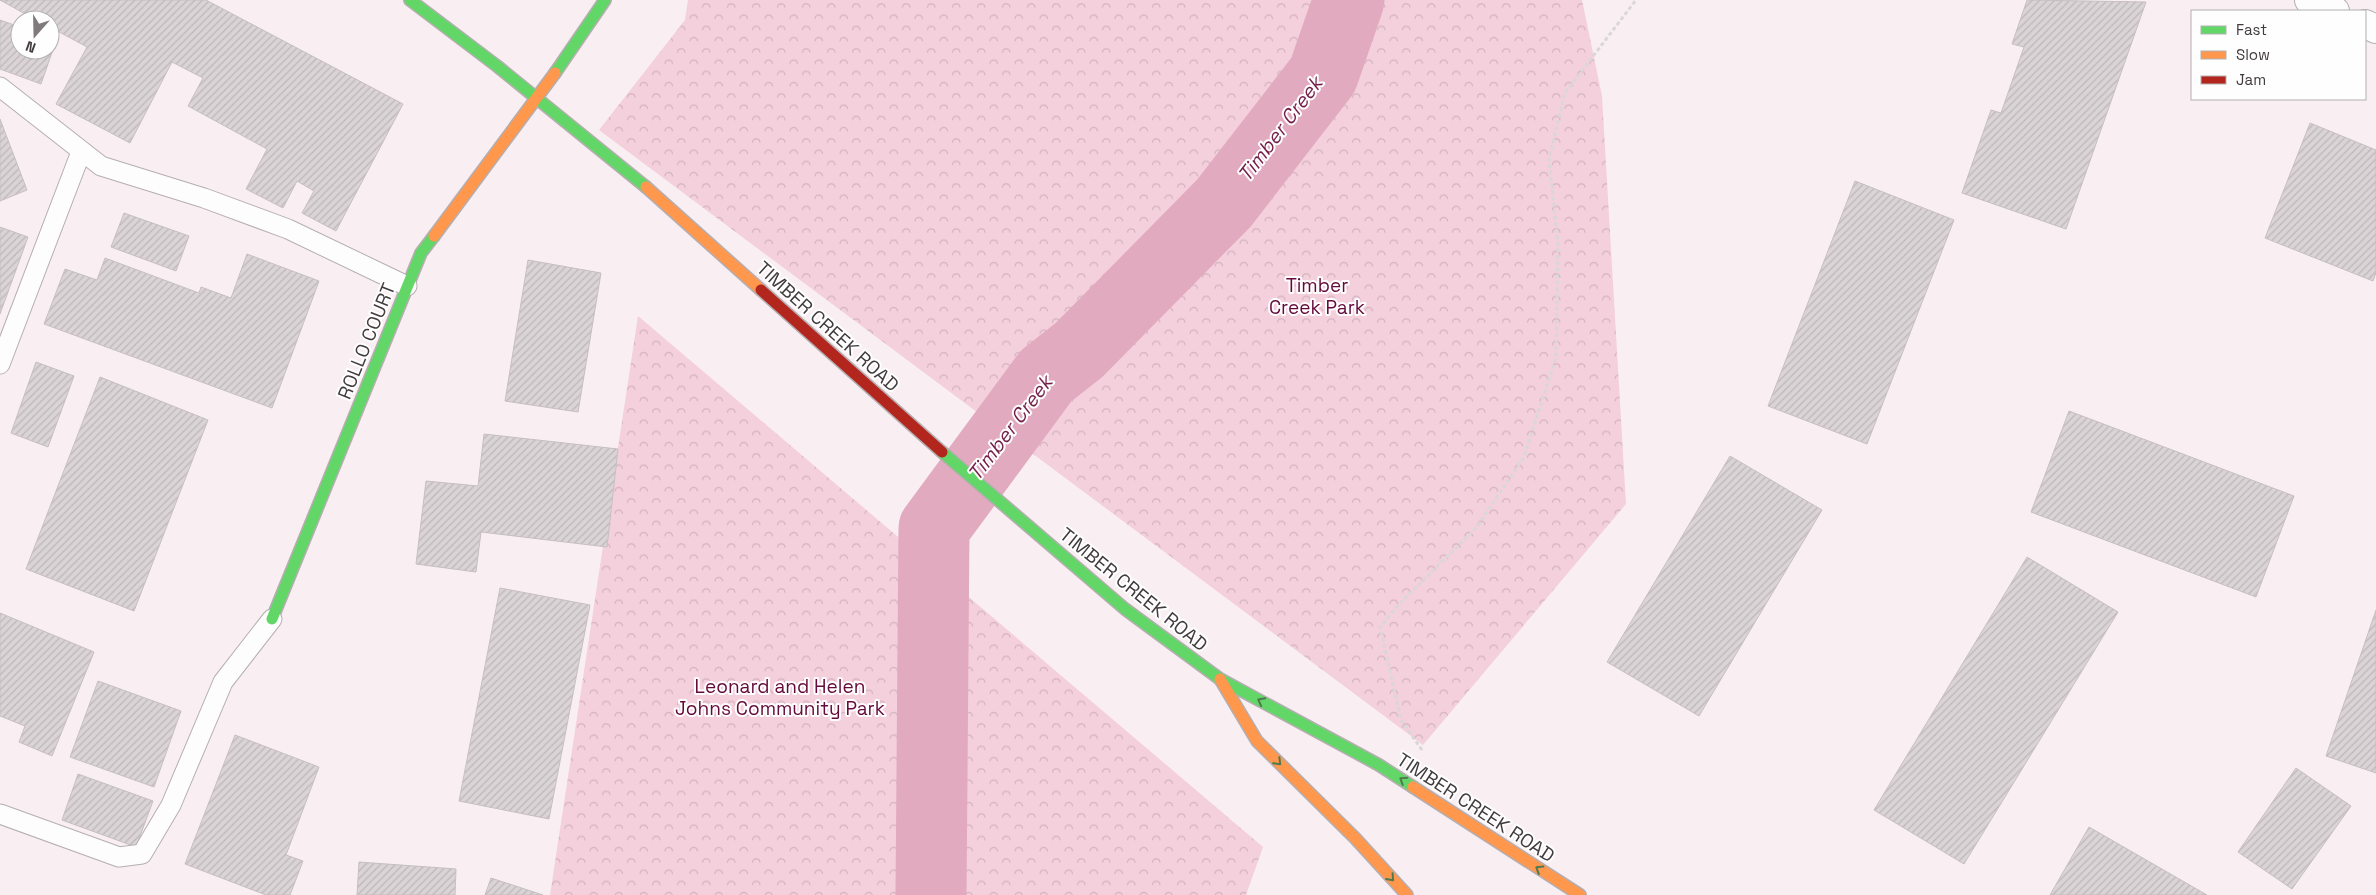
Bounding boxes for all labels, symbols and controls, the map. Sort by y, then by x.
north arrow [10,10,60,60]
legend [2191,10,2366,100]
text: Fast [2236,20,2267,39]
text: N [23,37,38,57]
text: Slow [2236,45,2270,64]
water label: Timber Creek [1232,69,1330,187]
text: Jam [2236,70,2266,89]
street label: TIMBER CREEK ROAD [751,256,904,397]
park label: Timber Creek Park [1269,273,1365,320]
street label: ROLLO COURT [332,279,401,403]
water label: Timber Creek [962,368,1060,486]
street label: TIMBER CREEK ROAD [1055,522,1213,657]
park label: Leonard and Helen Johns Community Park [675,674,885,721]
one-way arrow [1257,697,1266,707]
street label: TIMBER CREEK ROAD [1392,747,1559,868]
one-way arrow [1272,756,1281,765]
one-way arrow [1399,777,1408,787]
one-way arrow [1535,866,1544,875]
one-way arrow [1385,872,1394,881]

